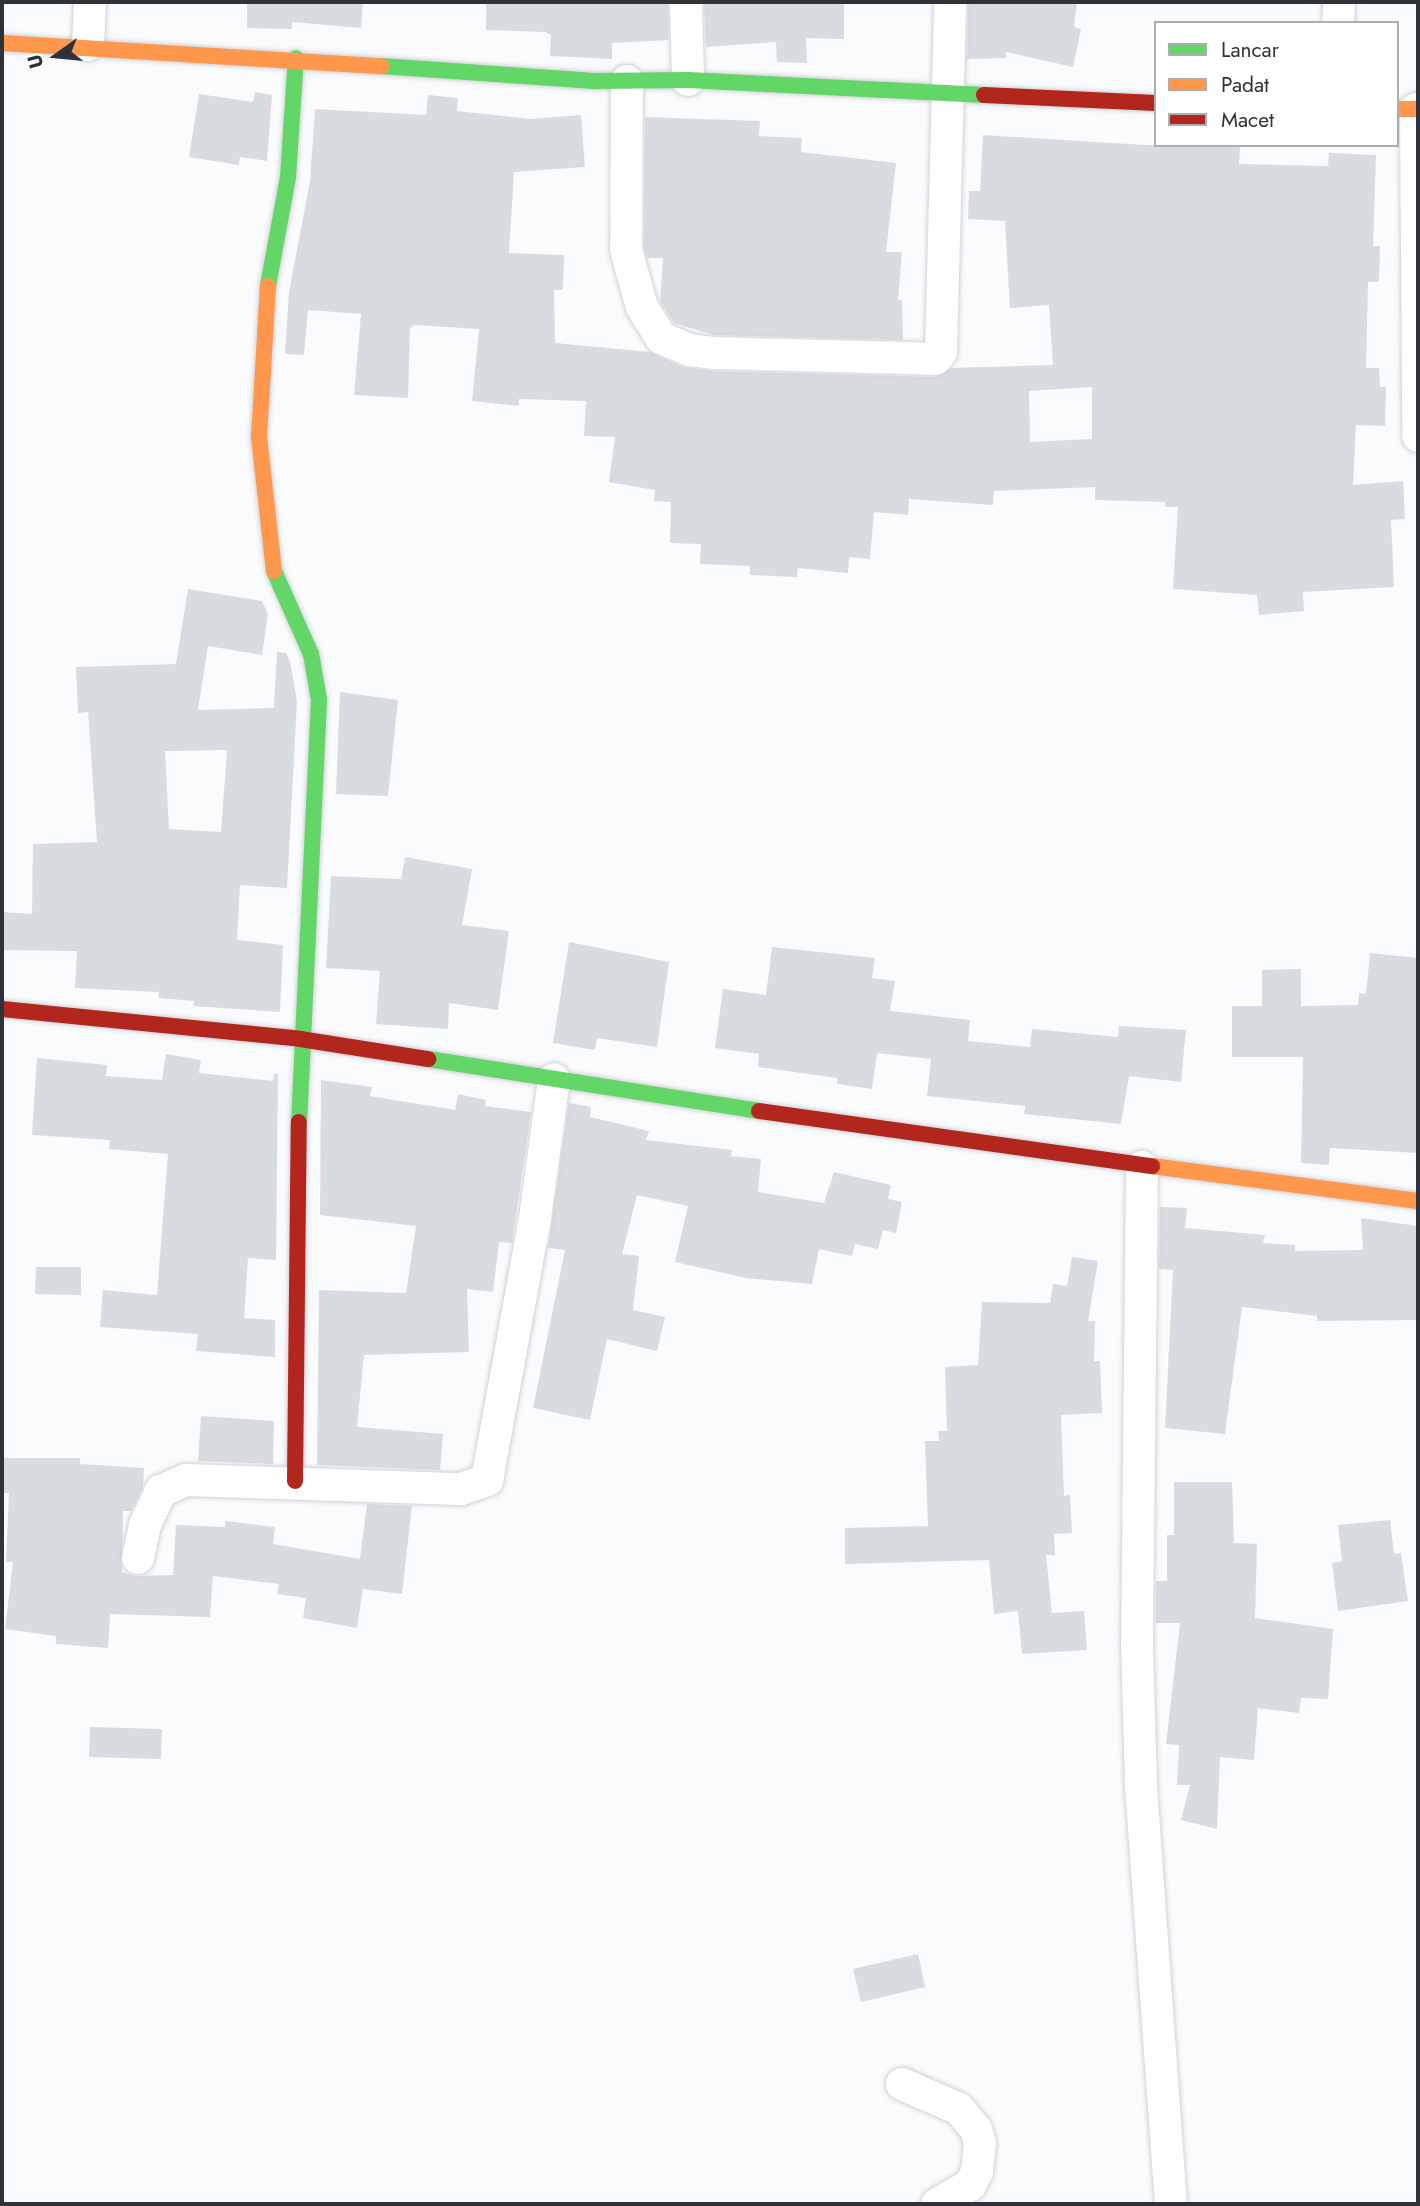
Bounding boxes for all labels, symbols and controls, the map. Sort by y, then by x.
north arrow [21,21,91,91]
legend [1154,21,1399,147]
text: Lancar [1221,35,1279,65]
text: U [20,52,50,72]
text: Padat [1221,70,1269,100]
text: Macet [1221,105,1274,135]

